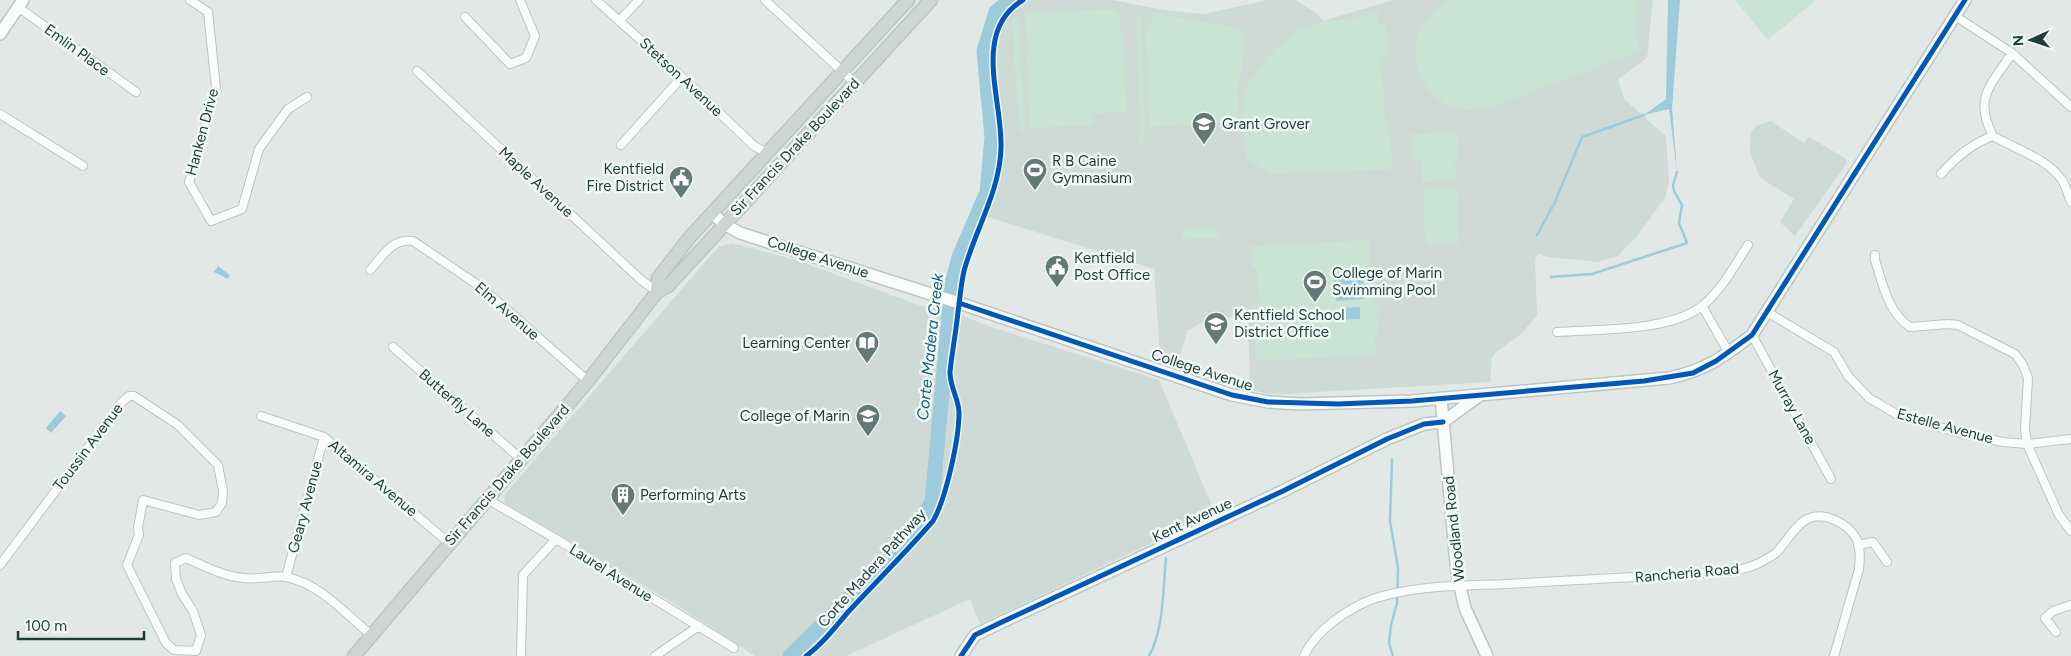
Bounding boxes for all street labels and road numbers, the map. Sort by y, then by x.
street label: Emlin Place [41,20,113,80]
street label: Stetson Avenue [636,34,726,120]
street label: Sir Francis Drake Boulevard [727,74,863,220]
street label: Hanken Drive [182,87,222,177]
street label: Maple Avenue [495,143,577,221]
street label: College Avenue [765,232,871,282]
street label: Elm Avenue [471,278,543,344]
street label: College Avenue [1149,345,1255,395]
street label: Butterfly Lane [415,365,499,441]
street label: Murray Lane [1764,367,1820,447]
street label: Toussin Avenue [49,400,127,494]
street label: Sir Francis Drake Boulevard [441,401,573,549]
street label: Estelle Avenue [1895,405,1995,447]
street label: Altamira Avenue [325,436,421,520]
street label: Geary Avenue [284,459,326,555]
street label: Woodland Road [1439,475,1469,583]
street label: Kent Avenue [1149,494,1235,546]
street label: Corte Madera Pathway [814,505,930,631]
street label: Laurel Avenue [566,540,656,606]
street label: Rancheria Road [1634,559,1740,587]

